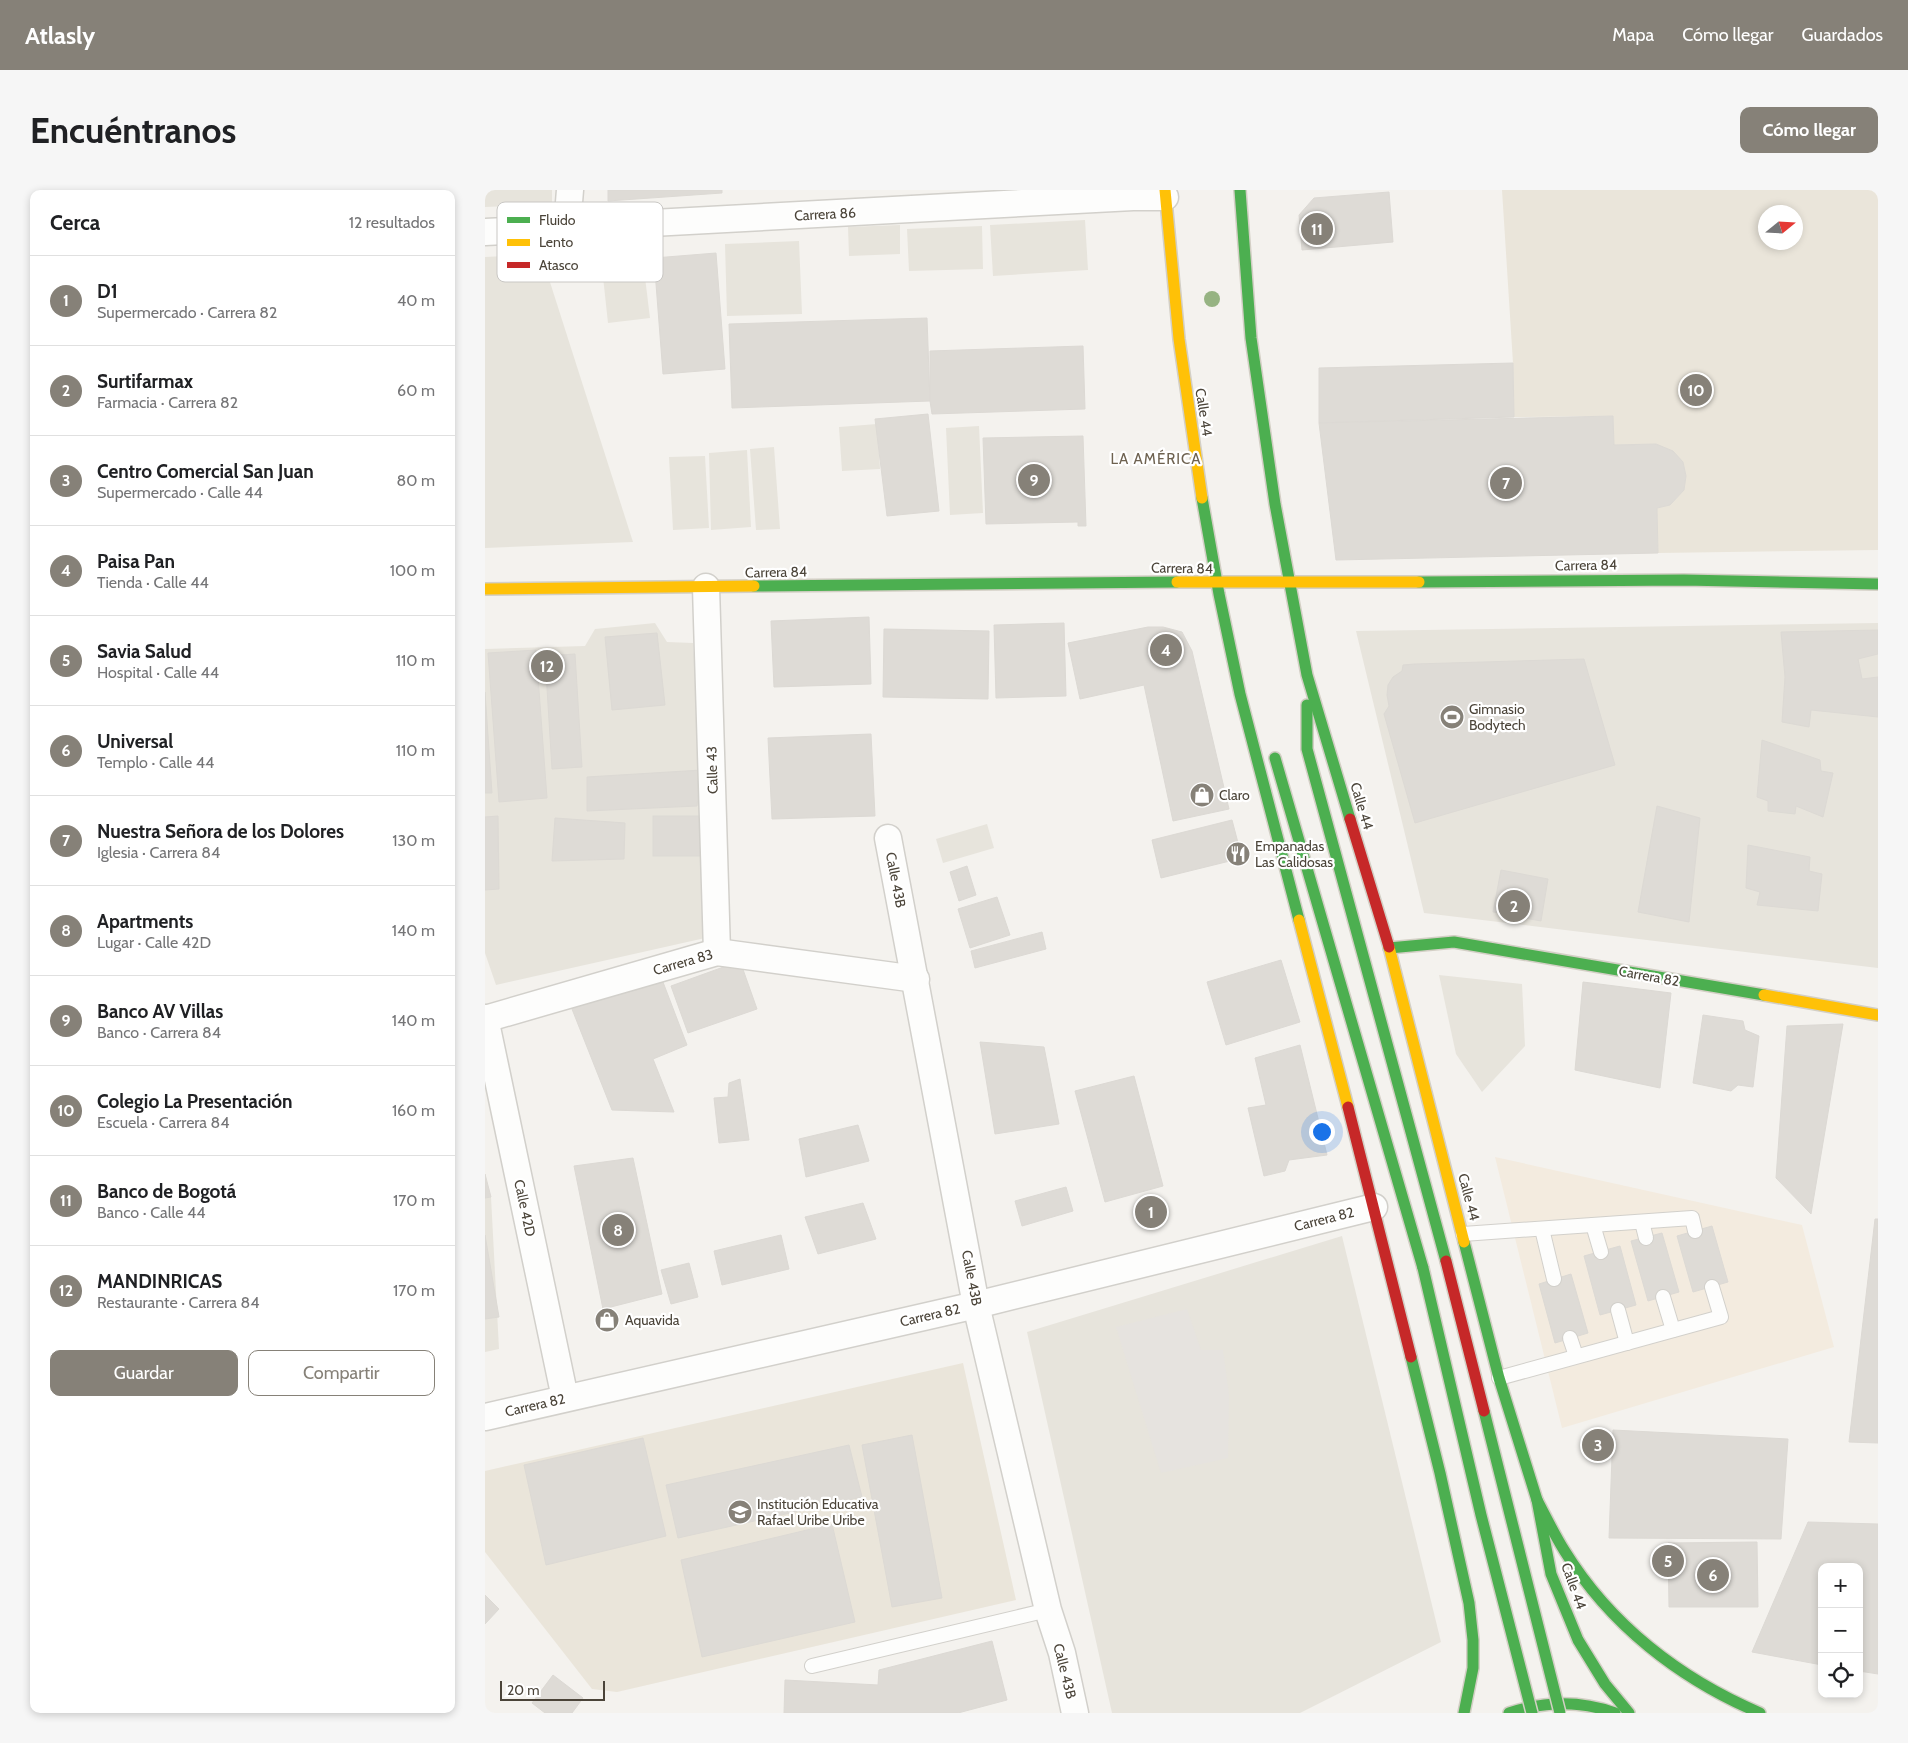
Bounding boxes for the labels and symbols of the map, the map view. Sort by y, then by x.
legend [497,202,663,282]
street label: Carrera 86 [794,203,856,225]
north arrow [1758,205,1803,250]
pin: 11 [1301,210,1333,248]
text: Fluido [539,211,576,229]
text: Lento [539,233,573,251]
text: Atasco [539,256,579,274]
pin: 10 [1680,371,1712,409]
street label: Calle 44 [1191,387,1217,437]
district label: LA AMÉRICA [1110,449,1202,468]
pin: 9 [1018,461,1050,499]
pin: 7 [1490,464,1522,502]
street label: Carrera 84 [1555,555,1617,575]
street label: Carrera 84 [1151,558,1213,578]
street label: Carrera 84 [745,562,807,582]
pin: 4 [1150,631,1182,669]
pin: 12 [531,647,563,685]
place label: Gimnasio Bodytech [1469,700,1526,734]
sports icon: Gimnasio Bodytech [1439,704,1465,730]
street label: Calle 43 [702,746,722,794]
street label: Calle 44 [1346,780,1378,832]
shop icon: Claro [1189,782,1215,808]
place label: Claro [1219,786,1250,804]
place label: Empanadas Las Calidosas [1255,837,1333,871]
restaurant icon: Empanadas Las Calidosas [1225,841,1251,867]
street label: Calle 43B [882,851,910,909]
pin: 2 [1498,887,1530,925]
street label: Carrera 83 [651,945,715,979]
street label: Carrera 82 [1617,962,1681,990]
your location [1309,1119,1335,1145]
street label: Calle 44 [1454,1171,1484,1223]
street label: Calle 42D [510,1178,540,1238]
pin: 1 [1135,1193,1167,1231]
street label: Carrera 82 [1292,1203,1356,1235]
pin: 8 [602,1211,634,1249]
street label: Calle 43B [958,1249,986,1307]
street label: Carrera 82 [898,1299,962,1331]
shop icon: Aquavida [594,1307,620,1333]
place label: Aquavida [625,1311,680,1329]
street label: Carrera 82 [503,1389,567,1421]
pin: 3 [1582,1426,1614,1464]
place label: Institución Educativa Rafael Uribe Uribe [757,1495,879,1529]
school or university icon: Institución Educativa Rafael Uribe Uribe [727,1499,753,1525]
pin: 5 [1652,1542,1684,1580]
pin: 6 [1697,1556,1729,1594]
street label: Calle 44 [1557,1560,1591,1612]
street label: Calle 43B [1049,1642,1081,1700]
scale bar [500,1678,605,1701]

